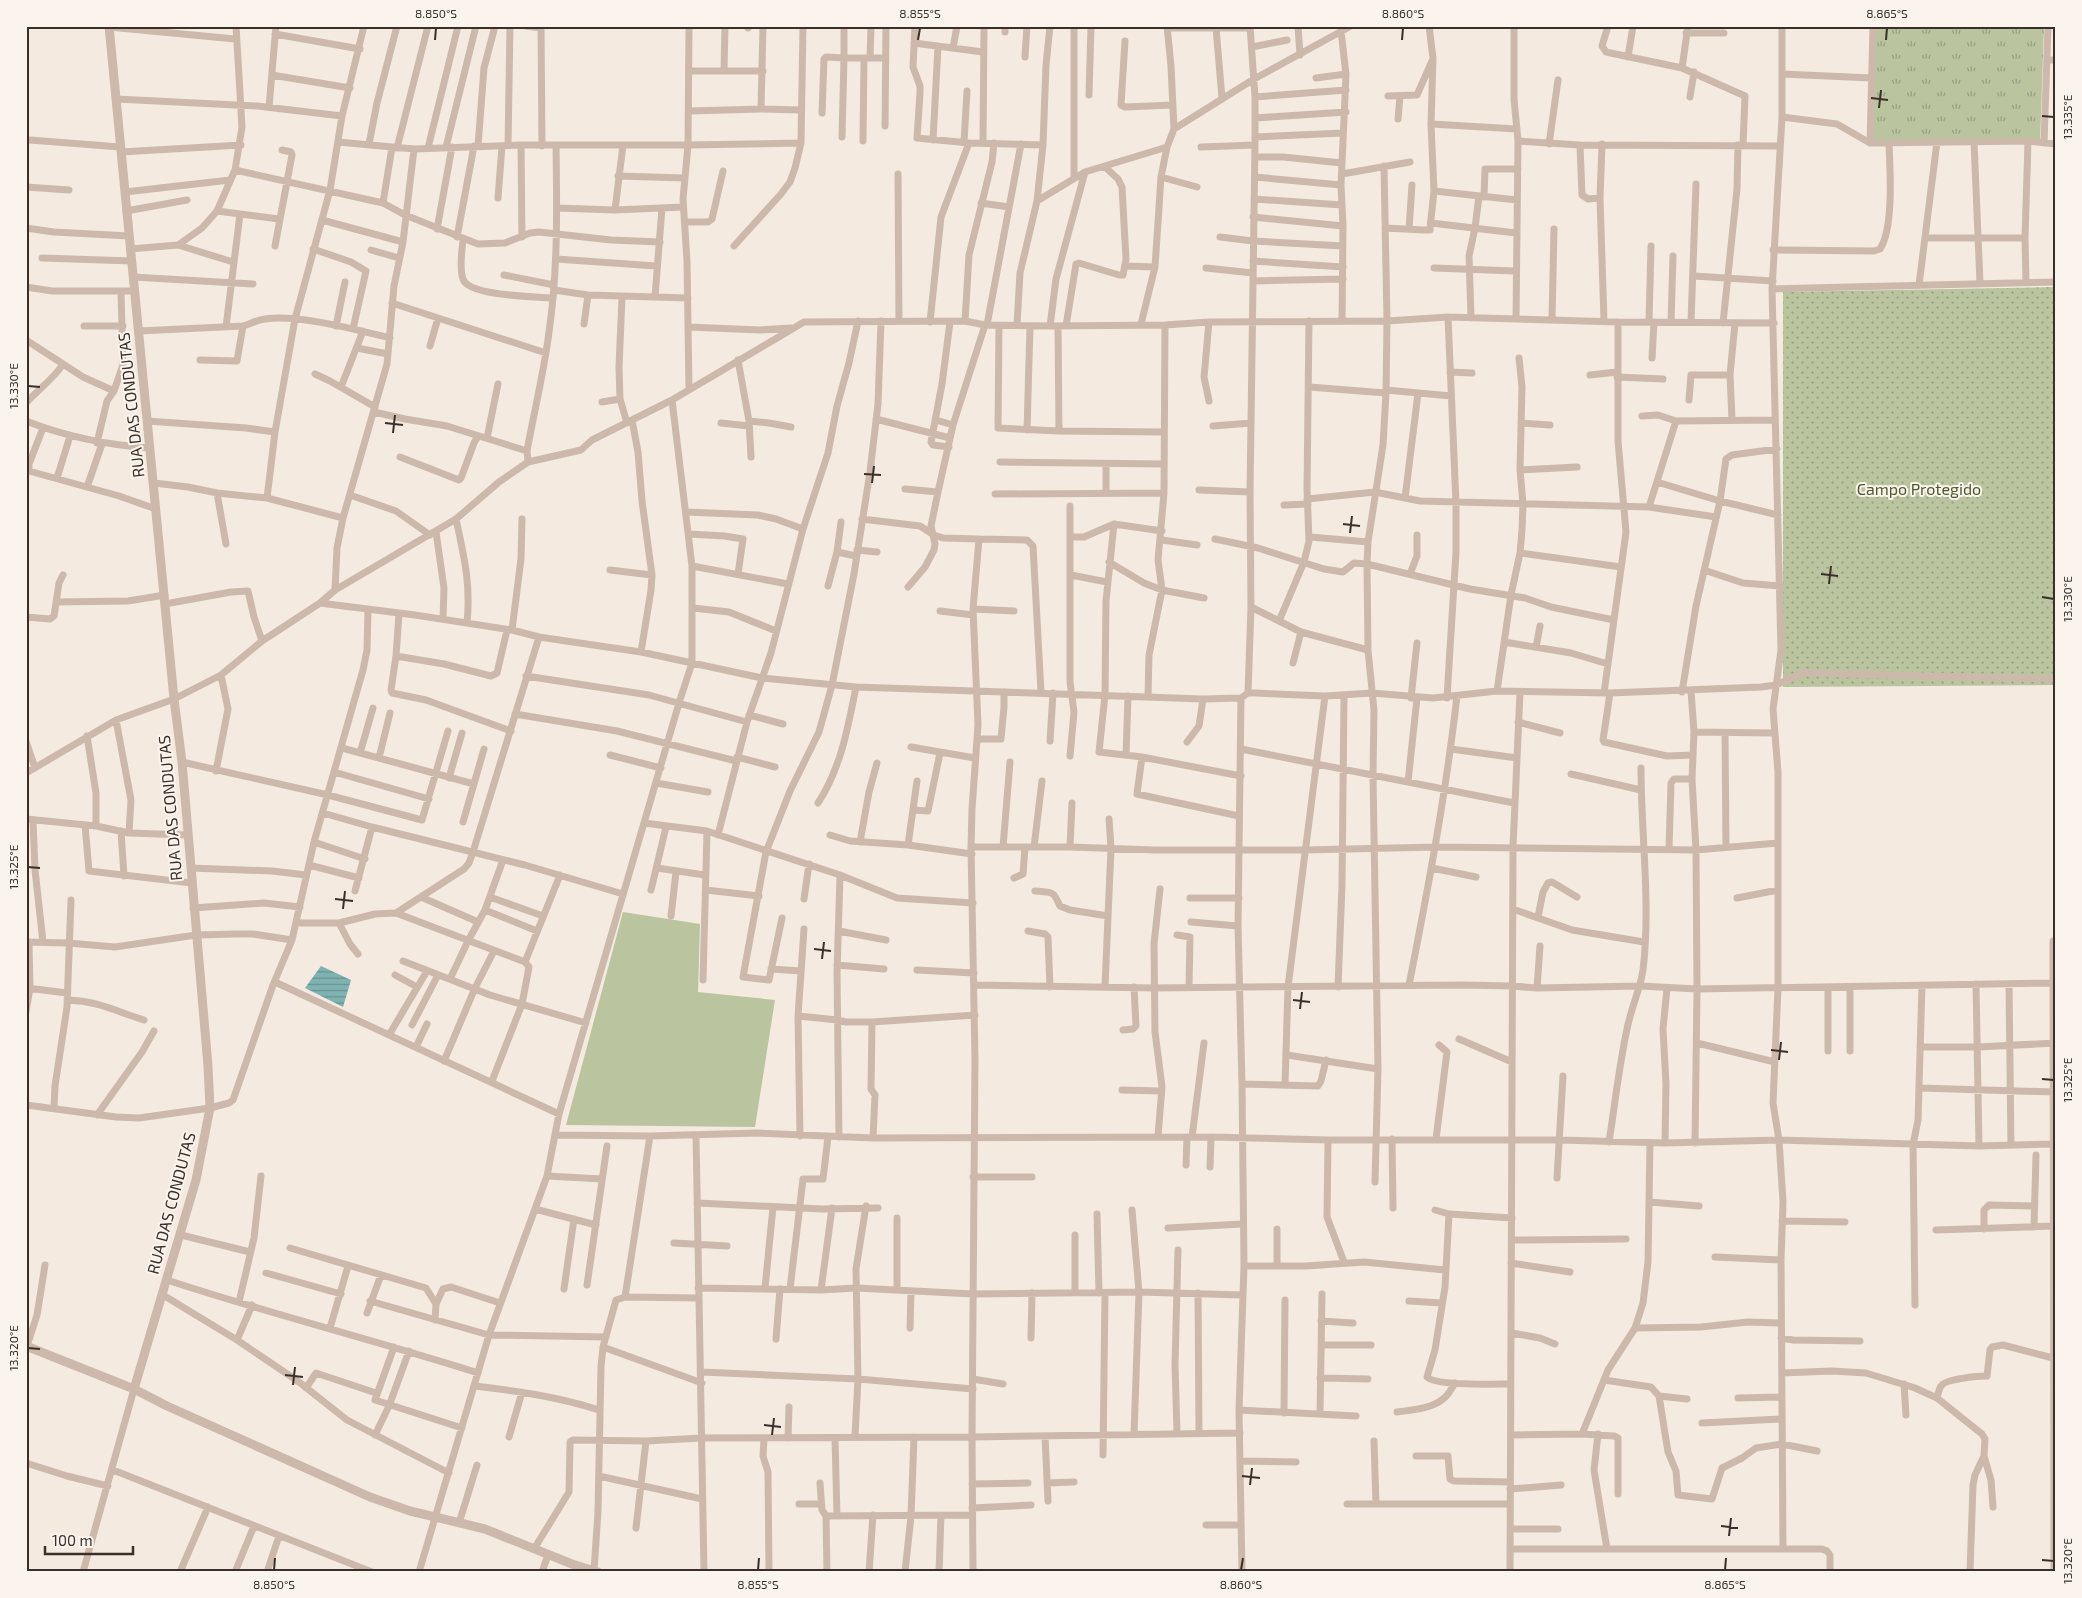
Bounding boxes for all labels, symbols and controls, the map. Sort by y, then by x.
text: 8.850°S [415,6,457,20]
text: 8.855°S [899,6,941,20]
text: 8.860°S [1382,6,1425,20]
text: 8.865°S [1866,6,1908,20]
text: 13.335°E [2060,94,2074,140]
street label: RUA DAS CONDUTAS [113,331,148,479]
text: 13.330°E [6,363,20,409]
park label: Campo Protegido [1857,479,1981,498]
text: 13.330°E [2060,576,2074,622]
street label: RUA DAS CONDUTAS [154,734,185,882]
text: 13.325°E [6,844,20,890]
text: 13.325°E [2060,1057,2074,1103]
street label: RUA DAS CONDUTAS [142,1130,199,1276]
text: 13.320°E [6,1325,20,1371]
scale bar [45,1523,132,1555]
text: 100 m [52,1531,93,1549]
text: 13.320°E [2060,1538,2074,1584]
text: 8.850°S [253,1577,295,1591]
text: 8.855°S [737,1577,779,1591]
text: 8.860°S [1220,1577,1263,1591]
text: 8.865°S [1704,1577,1746,1591]

